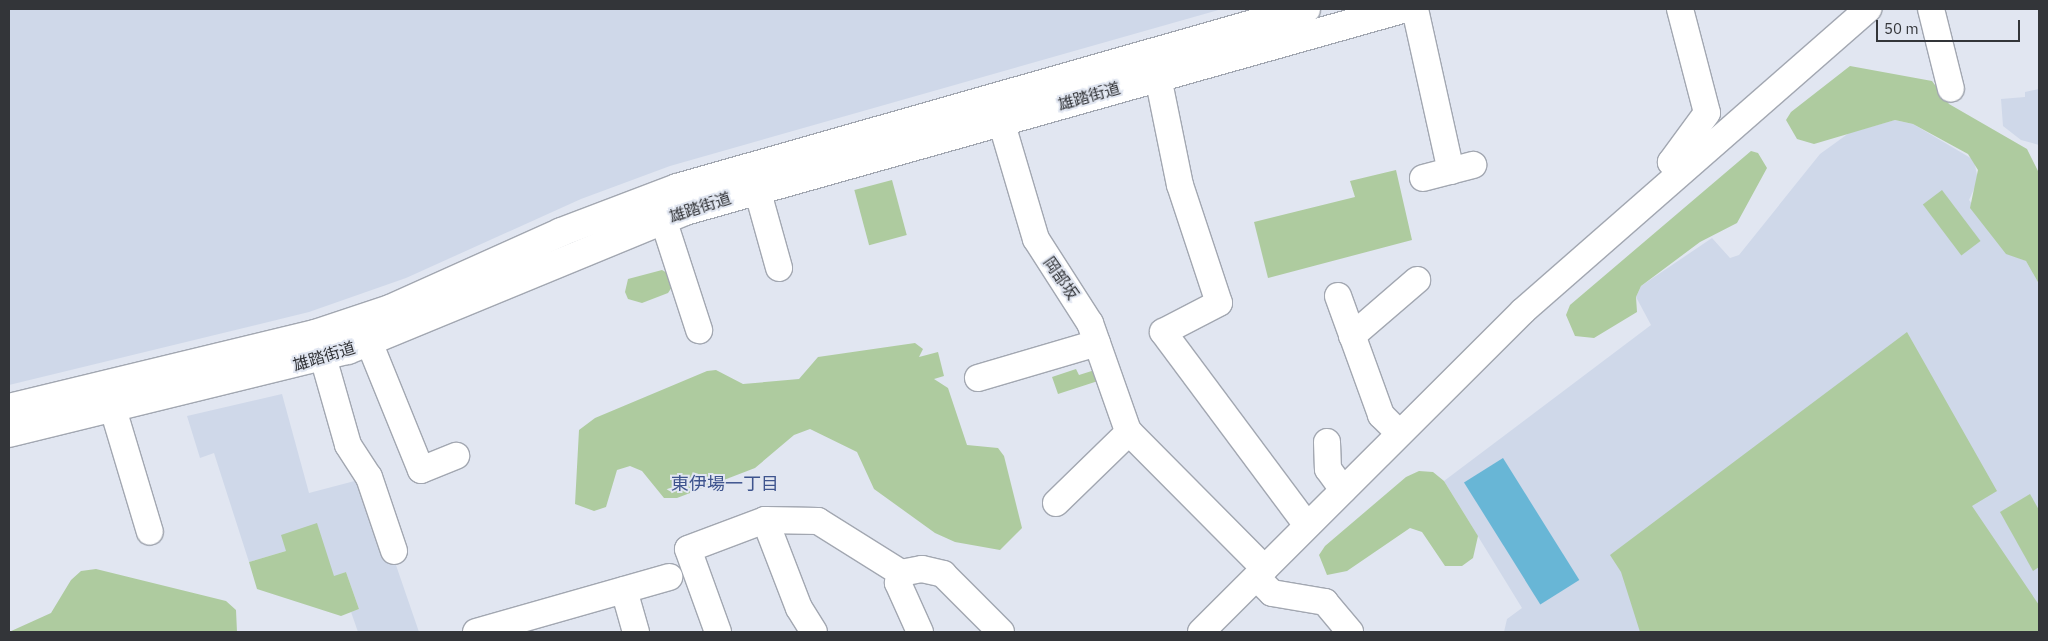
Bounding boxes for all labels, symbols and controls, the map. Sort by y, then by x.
scale bar [1878,10,2022,42]
text: 50 m [1884,19,1919,38]
street label: 雄踏街道 [1056,78,1122,114]
street label: 雄踏街道 [667,188,733,226]
street label: 岡部坂 [1039,253,1083,303]
street label: 雄踏街道 [291,337,357,375]
district label: 東伊場一丁目 [671,473,779,495]

